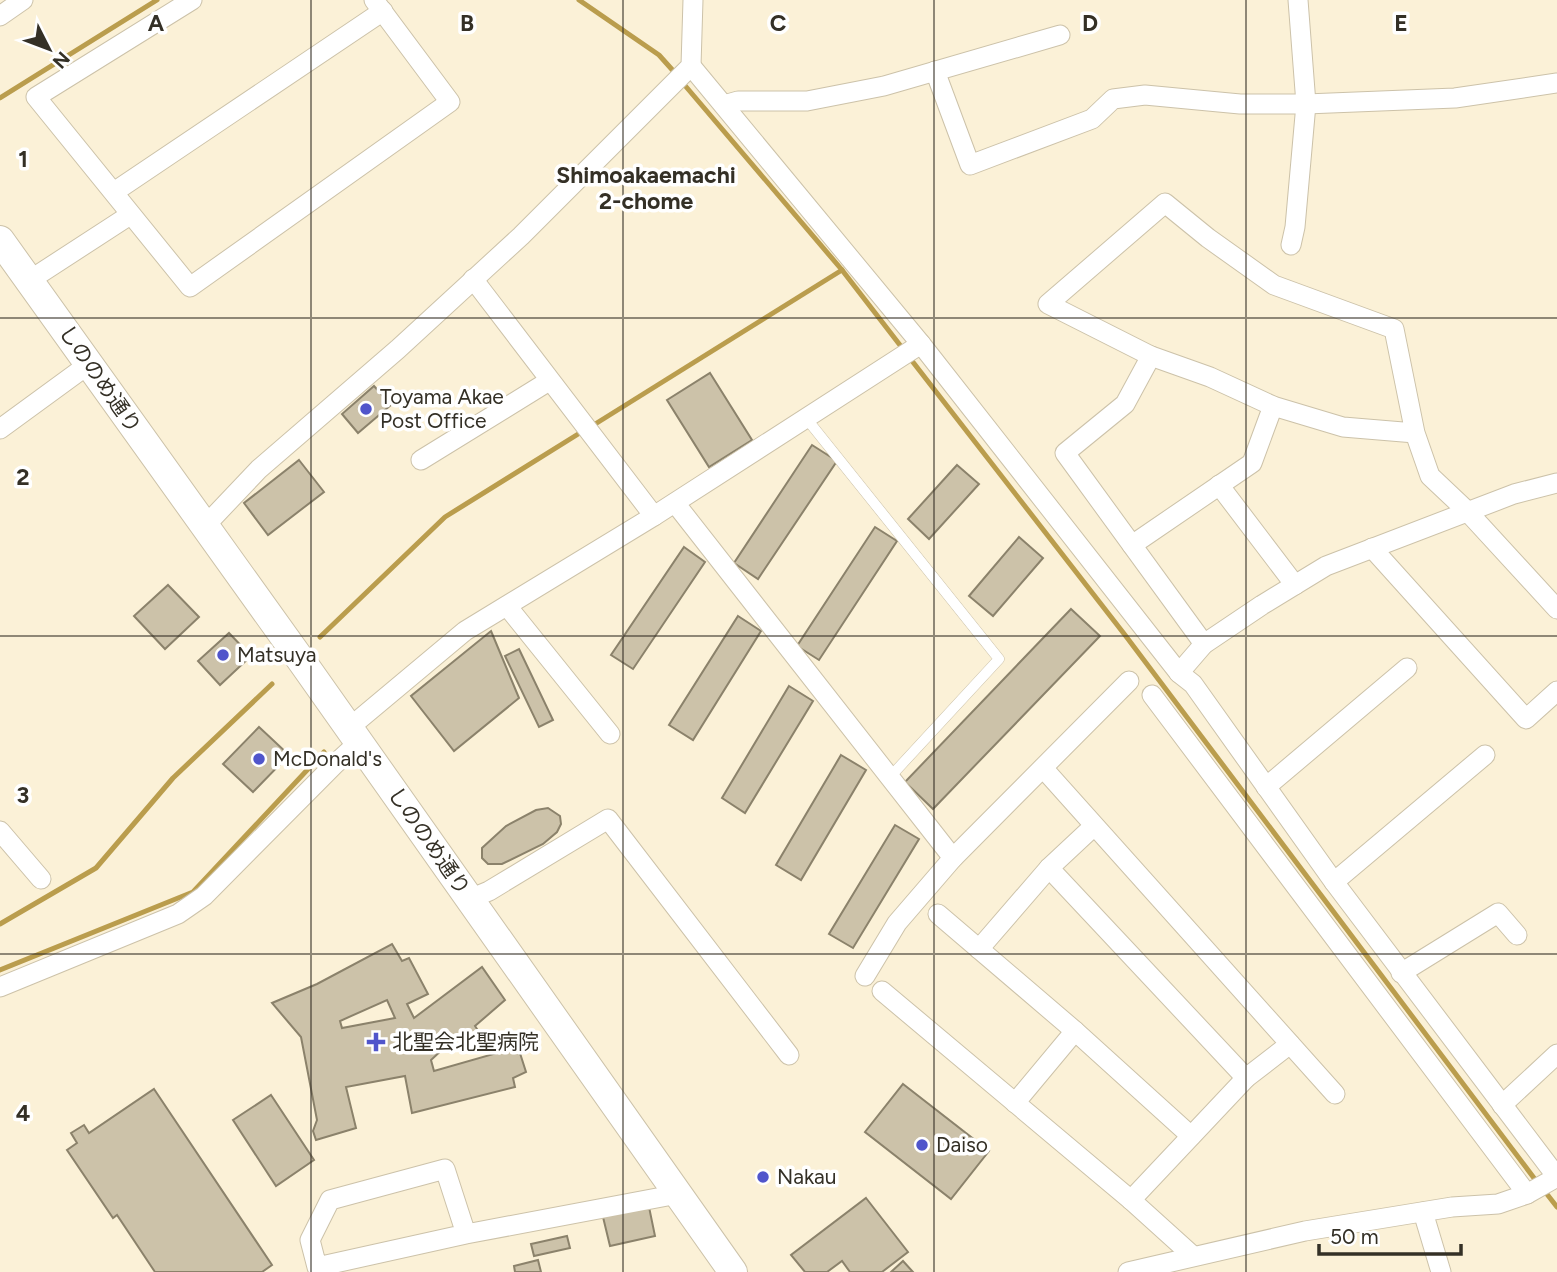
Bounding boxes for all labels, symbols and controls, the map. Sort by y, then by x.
text: A [148,9,165,37]
text: B [460,9,474,37]
text: C [770,9,787,37]
text: D [1082,9,1098,37]
text: E [1394,9,1408,37]
north arrow [14,14,84,84]
text: N [48,47,75,73]
text: 1 [18,145,28,173]
district label: Shimoakaemachi 2-chome [556,161,736,215]
street label: しののめ通り [54,320,147,437]
place label: Toyama Akae Post Office [380,384,504,433]
marker: Toyama Akae Post Office [358,401,374,417]
text: 2 [16,463,30,491]
place label: Matsuya [237,642,316,667]
marker: Matsuya [215,647,231,663]
place label: McDonald's [273,746,382,771]
marker: McDonald's [251,751,267,767]
text: 3 [17,781,29,809]
street label: しののめ通り [383,782,476,899]
place label: 北聖会北聖病院 [392,1029,539,1054]
marker: 北聖会北聖病院 [366,1032,386,1052]
text: 4 [16,1099,30,1127]
place label: Daiso [936,1132,988,1157]
marker: Daiso [914,1137,930,1153]
place label: Nakau [777,1164,836,1189]
marker: Nakau [755,1169,771,1185]
scale bar [1319,1212,1461,1256]
text: 50 m [1330,1224,1379,1249]

